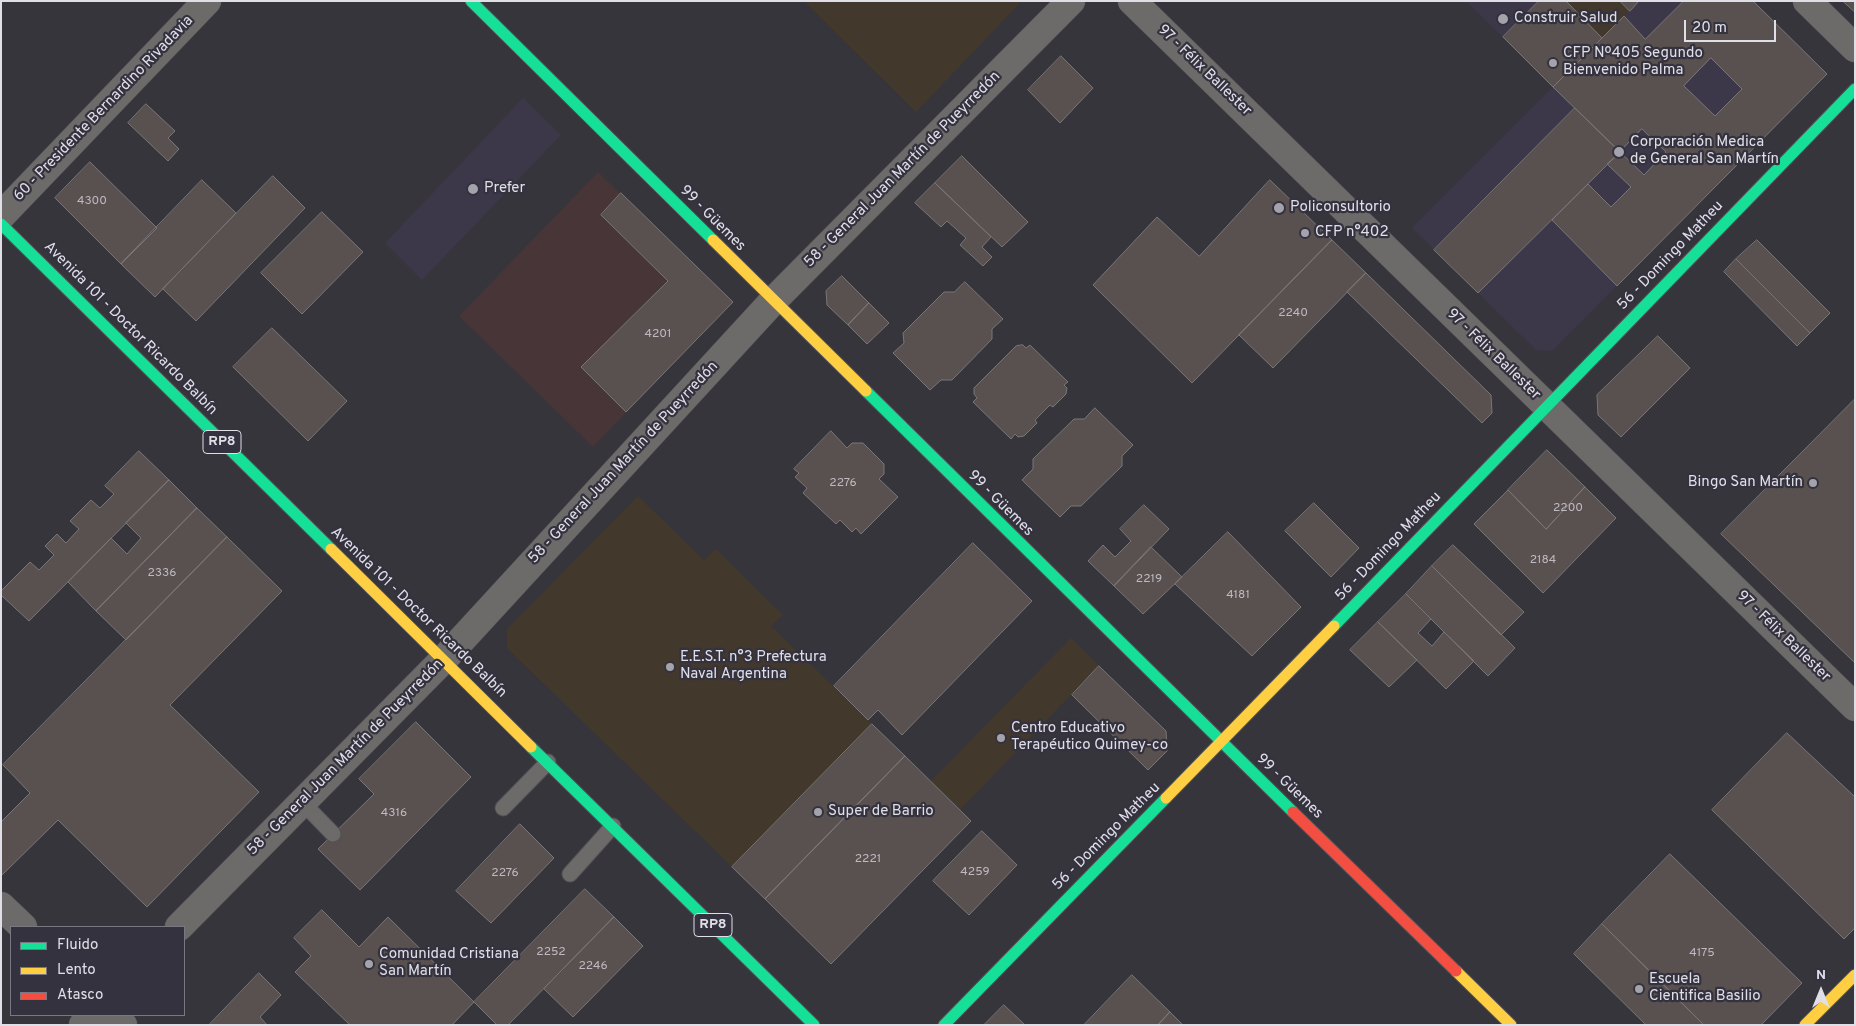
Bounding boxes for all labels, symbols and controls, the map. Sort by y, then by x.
place label: Construir Salud [1514,10,1617,28]
scale bar [1686,10,1778,42]
street label: 60 - Presidente Bernardino Rivadavia [10,12,198,206]
marker: Construir Salud [1496,12,1510,26]
text: 20 m [1692,19,1727,38]
street label: 97 - Félix Ballester [1153,22,1255,120]
place label: CFP Nº405 Segundo Bienvenido Palma [1563,45,1703,80]
marker: CFP Nº405 Segundo Bienvenido Palma [1547,57,1559,69]
street label: 58 - General Juan Martín de Pueyrredón [801,68,1005,272]
place label: Corporación Medica de General San Martín [1630,134,1779,169]
marker: Corporación Medica de General San Martín [1612,145,1626,159]
place label: Prefer [484,180,525,198]
marker: Prefer [466,182,480,196]
street label: 99 - Güemes [675,182,749,256]
house number: 4300 [77,195,107,209]
street label: 56 - Domingo Matheu [1614,198,1728,314]
place label: Policonsultorio [1290,199,1391,217]
marker: Policonsultorio [1272,201,1286,215]
place label: CFP n°402 [1315,224,1389,242]
marker: CFP n°402 [1299,227,1311,239]
street label: Avenida 101 - Doctor Ricardo Balbín [40,239,220,419]
street label: 97 - Félix Ballester [1442,306,1544,404]
house number: 2240 [1278,307,1308,321]
house number: 4201 [645,328,671,342]
street label: 58 - General Juan Martín de Pueyrredón [525,358,723,568]
road number: RP8 [203,431,241,454]
street label: 99 - Güemes [963,467,1037,541]
place label: Bingo San Martín [1688,474,1803,492]
house number: 2276 [829,477,857,491]
marker: Bingo San Martín [1807,477,1819,489]
street label: 56 - Domingo Matheu [1332,489,1446,605]
house number: 2200 [1553,502,1583,516]
street label: Avenida 101 - Doctor Ricardo Balbín [326,524,510,702]
house number: 2184 [1530,554,1556,568]
house number: 2336 [148,567,176,581]
house number: 2219 [1136,573,1162,587]
street label: 97 - Félix Ballester [1732,588,1834,686]
house number: 4181 [1226,589,1250,603]
place label: E.E.S.T. n°3 Prefectura Naval Argentina [680,649,827,684]
street label: 58 - General Juan Martín de Pueyrredón [244,656,448,860]
marker: E.E.S.T. n°3 Prefectura Naval Argentina [664,661,676,673]
place label: Centro Educativo Terapéutico Quimey-co [1011,720,1168,755]
marker: Centro Educativo Terapéutico Quimey-co [995,732,1007,744]
street label: 99 - Güemes [1252,751,1326,823]
street label: 56 - Domingo Matheu [1049,779,1165,895]
place label: Super de Barrio [828,803,934,821]
marker: Super de Barrio [812,806,824,818]
house number: 4316 [381,807,407,821]
house number: 2221 [855,853,881,867]
house number: 4259 [960,866,990,880]
house number: 2276 [491,867,519,881]
road number: RP8 [694,914,732,936]
legend [10,926,185,1016]
text: Fluido [57,936,98,955]
place label: Comunidad Cristiana San Martín [379,946,519,981]
house number: 2252 [536,946,566,960]
house number: 4175 [1689,947,1715,961]
marker: Comunidad Cristiana San Martín [363,958,375,970]
house number: 2246 [578,960,608,974]
text: Lento [57,961,96,980]
north arrow [1796,966,1846,1016]
text: N [1816,967,1826,984]
place label: Escuela Cientifica Basilio [1649,971,1761,1006]
marker: Escuela Cientifica Basilio [1633,983,1645,995]
text: Atasco [57,986,103,1005]

